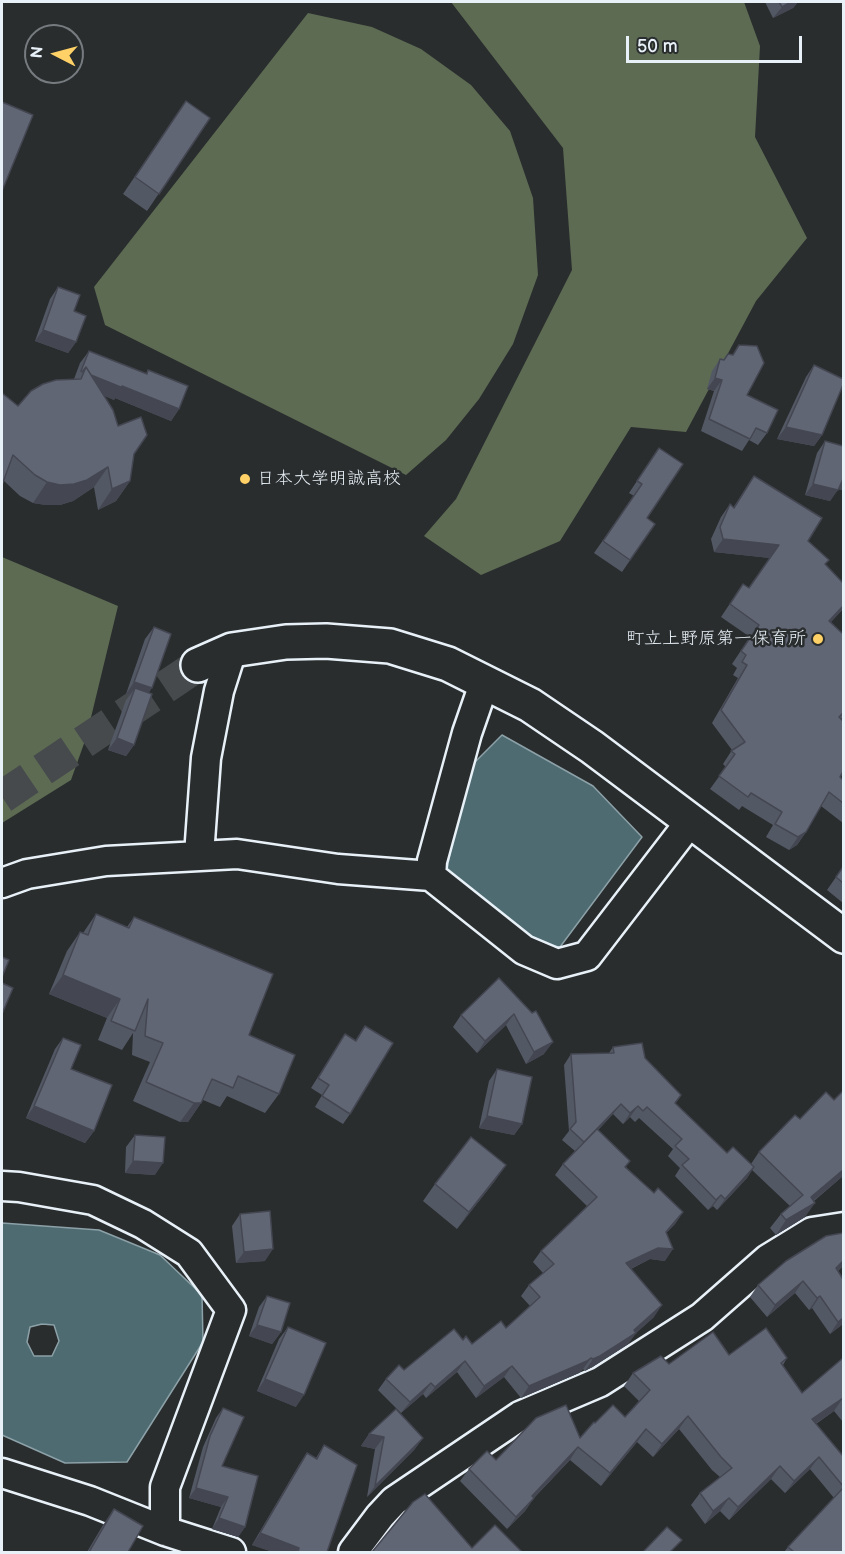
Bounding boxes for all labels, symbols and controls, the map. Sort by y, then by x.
north arrow [24,24,84,84]
scale bar [629,24,804,62]
text: 50 m [637,36,678,57]
text: N [28,45,48,59]
place label: 日本大学明誠高校 [257,468,401,490]
marker: 日本大学明誠高校 [238,472,252,486]
place label: 町立上野原第一保育所 [626,628,806,650]
marker: 町立上野原第一保育所 [811,632,825,646]

